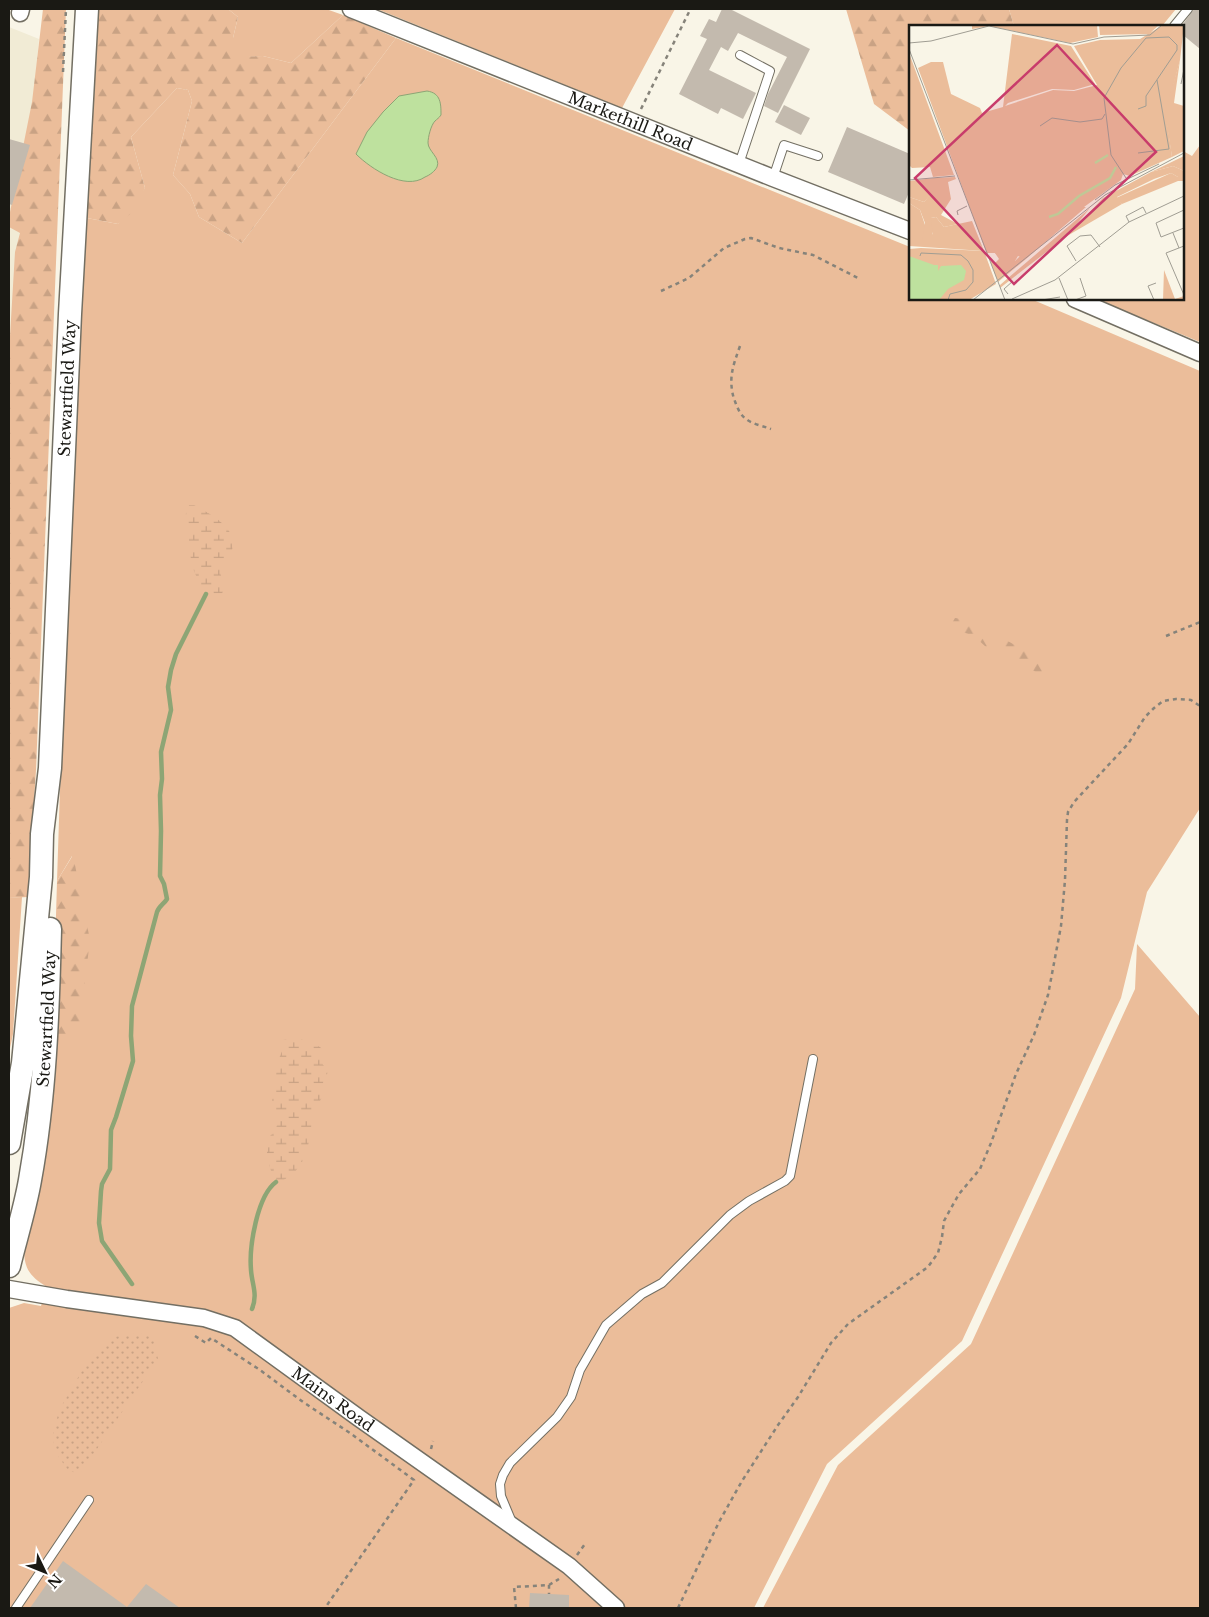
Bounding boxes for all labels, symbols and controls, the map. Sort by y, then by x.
inset map [909,25,1184,300]
street label: Markethill Road [565,87,696,155]
street label: Stewartfield Way [54,318,80,457]
street label: Stewartfield Way [32,949,59,1088]
street label: Mains Road [288,1363,379,1436]
north arrow [20,1547,70,1597]
text: N [43,1570,66,1592]

